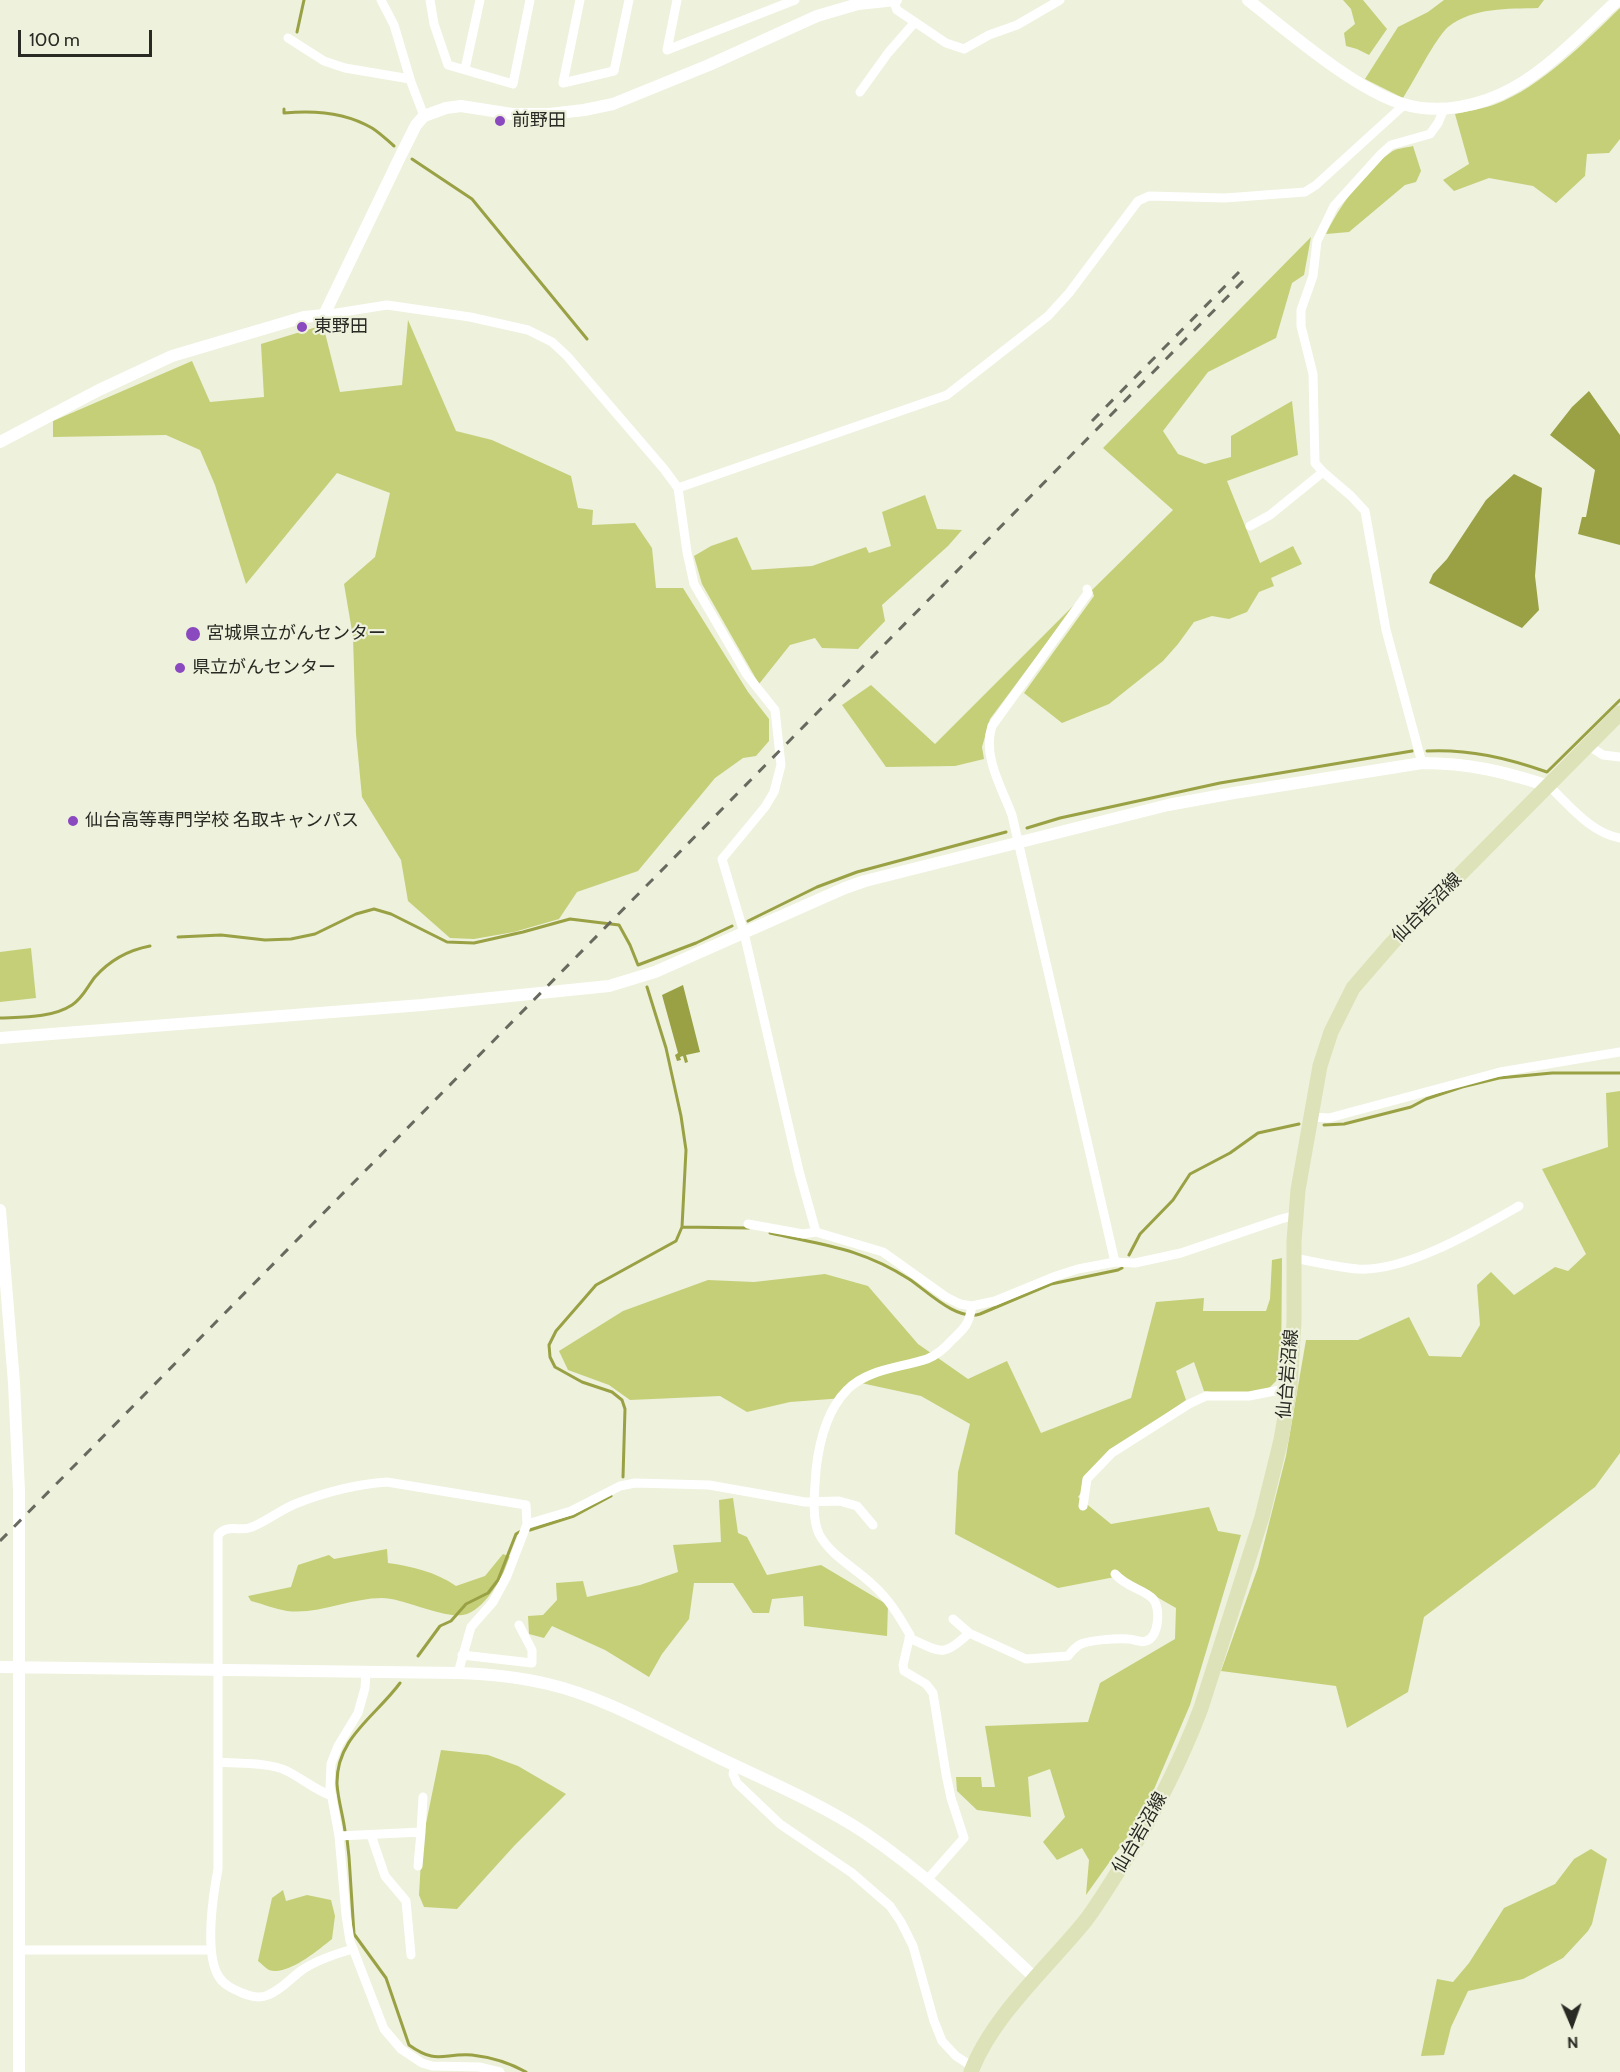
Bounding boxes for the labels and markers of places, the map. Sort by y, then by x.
place label: 前野田 [512,110,566,132]
marker: 前野田 [493,114,507,128]
place label: 東野田 [314,316,368,338]
marker: 東野田 [295,320,309,334]
place label: 宮城県立がんセンター [206,623,386,645]
marker: 宮城県立がんセンター [184,625,202,643]
place label: 県立がんセンター [192,657,336,679]
marker: 県立がんセンター [173,661,187,675]
place label: 仙台高等専門学校 名取キャンパス [85,810,359,832]
marker: 仙台高等専門学校 名取キャンパス [66,814,80,828]

